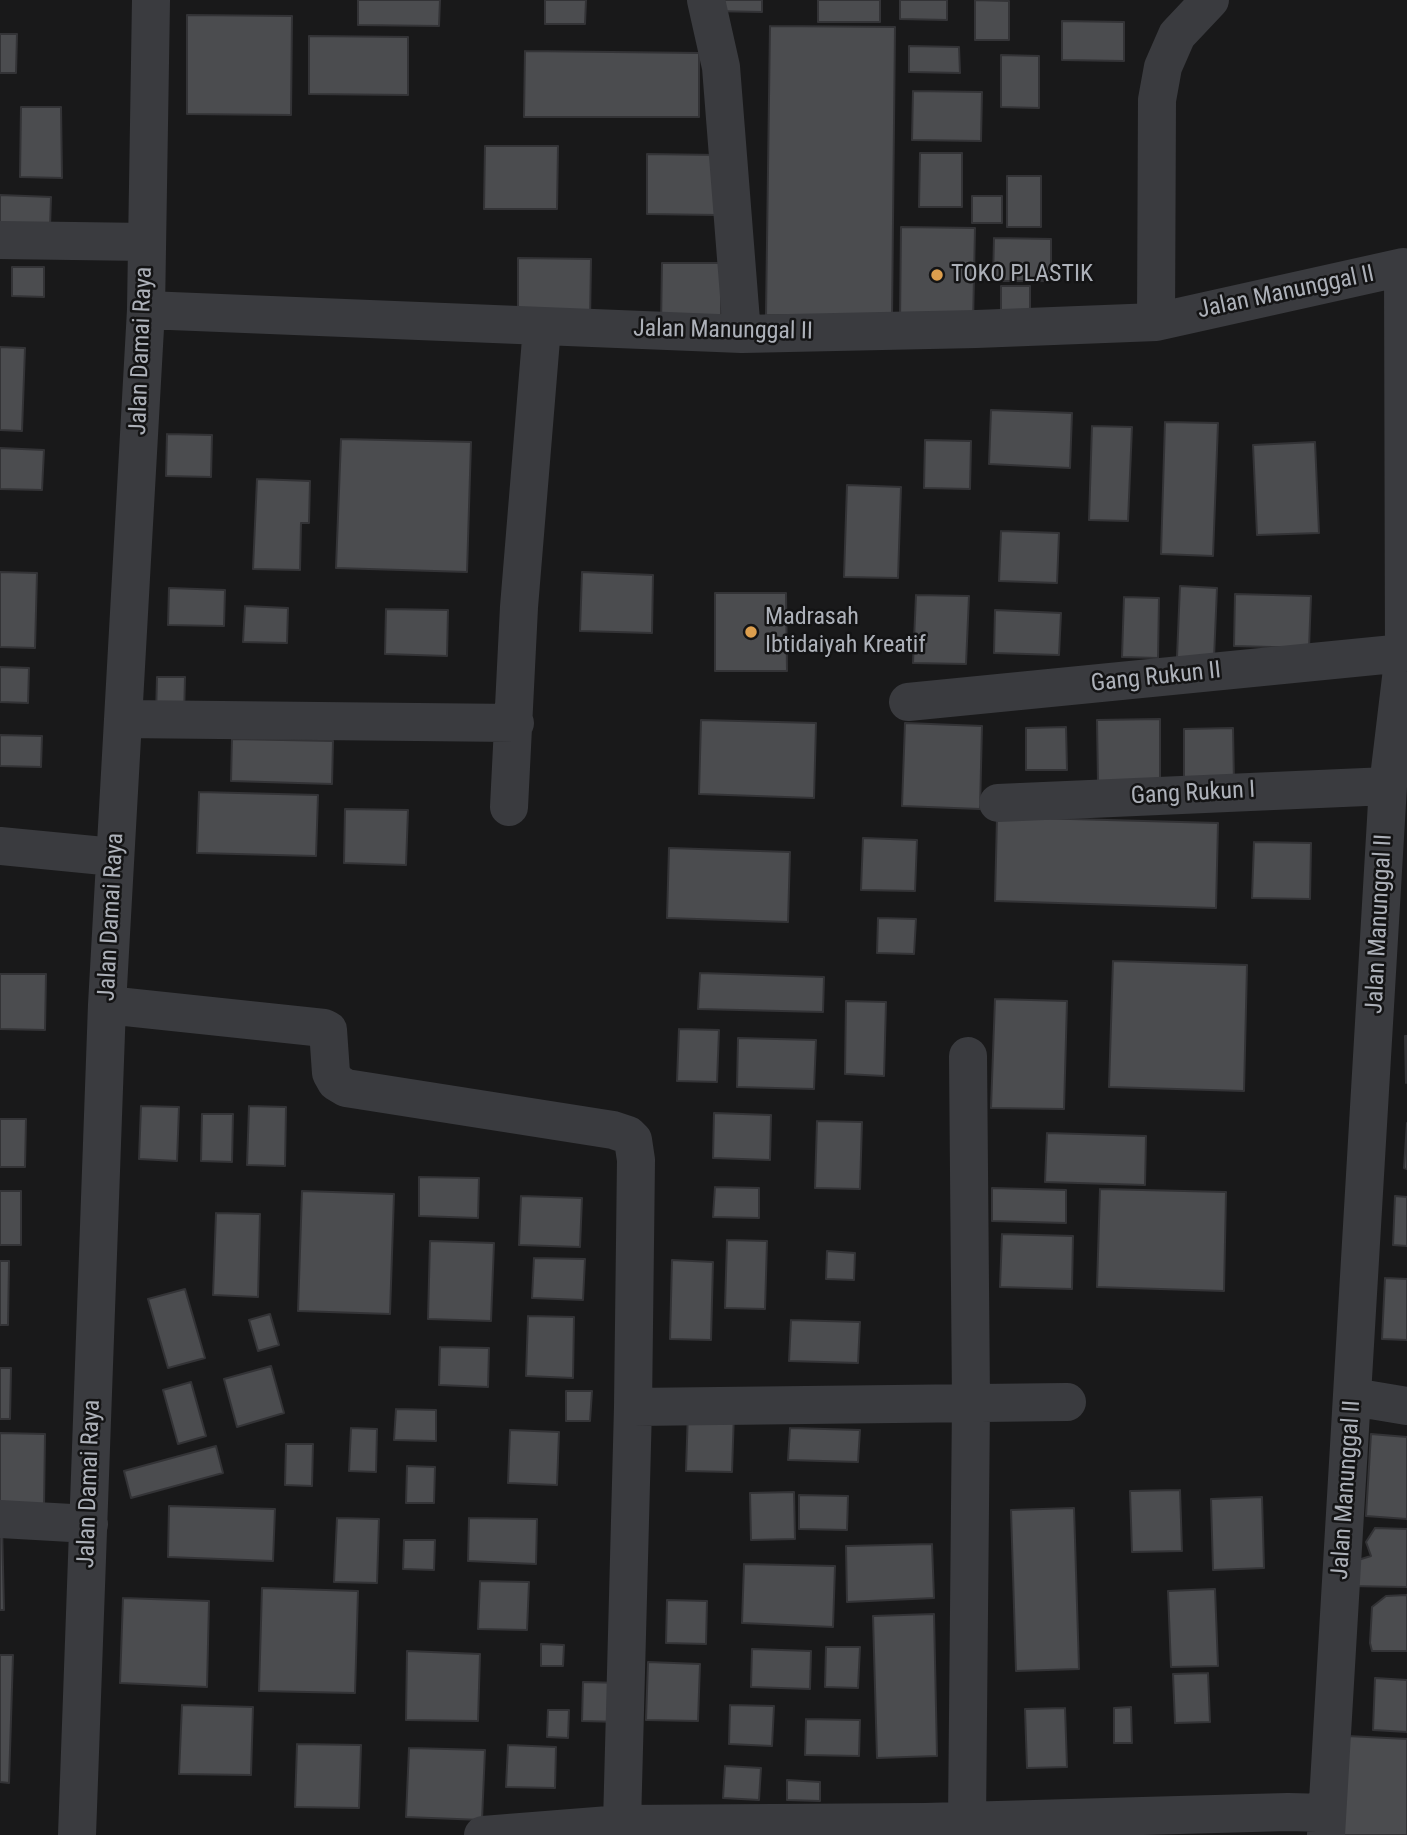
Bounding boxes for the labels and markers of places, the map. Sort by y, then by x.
place label: TOKO PLASTIK [951,261,1093,289]
marker: TOKO PLASTIK [929,267,945,283]
place label: Madrasah Ibtidaiyah Kreatif [765,604,926,660]
marker: Madrasah Ibtidaiyah Kreatif [743,624,759,640]

